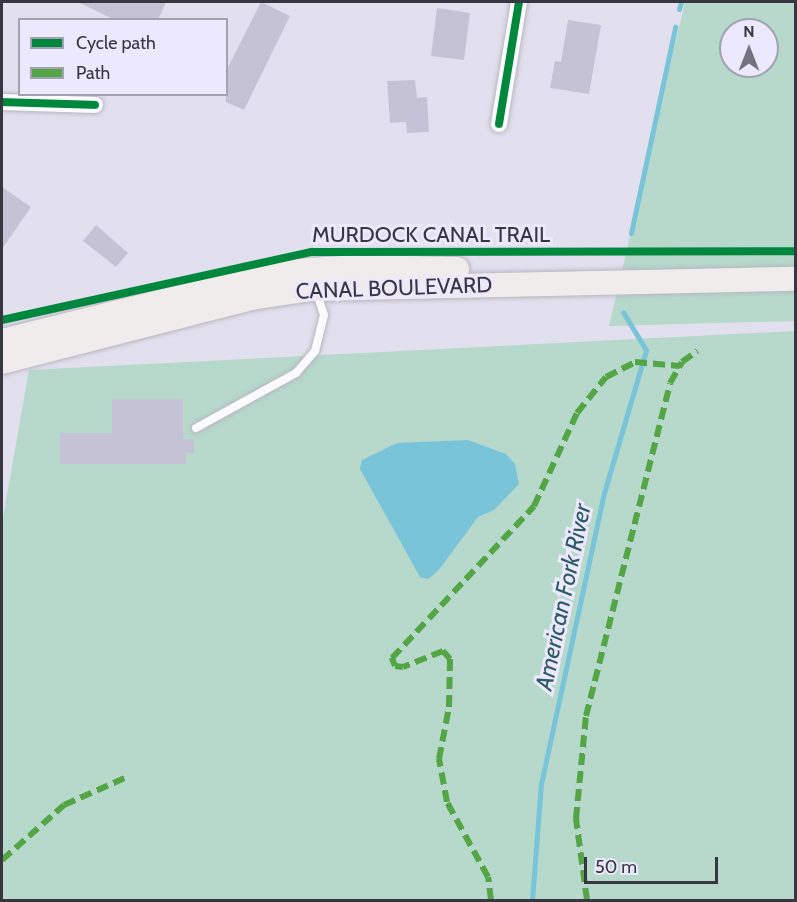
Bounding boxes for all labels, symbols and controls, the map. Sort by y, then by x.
legend [18,18,228,96]
north arrow [719,18,779,78]
text: N [743,22,755,41]
text: Cycle path [76,32,156,54]
text: Path [76,62,110,84]
street label: MURDOCK CANAL TRAIL [312,222,550,248]
street label: CANAL BOULEVARD [295,271,493,305]
water label: American Fork River [529,501,597,693]
scale bar [587,845,720,883]
text: 50 m [595,856,637,878]

